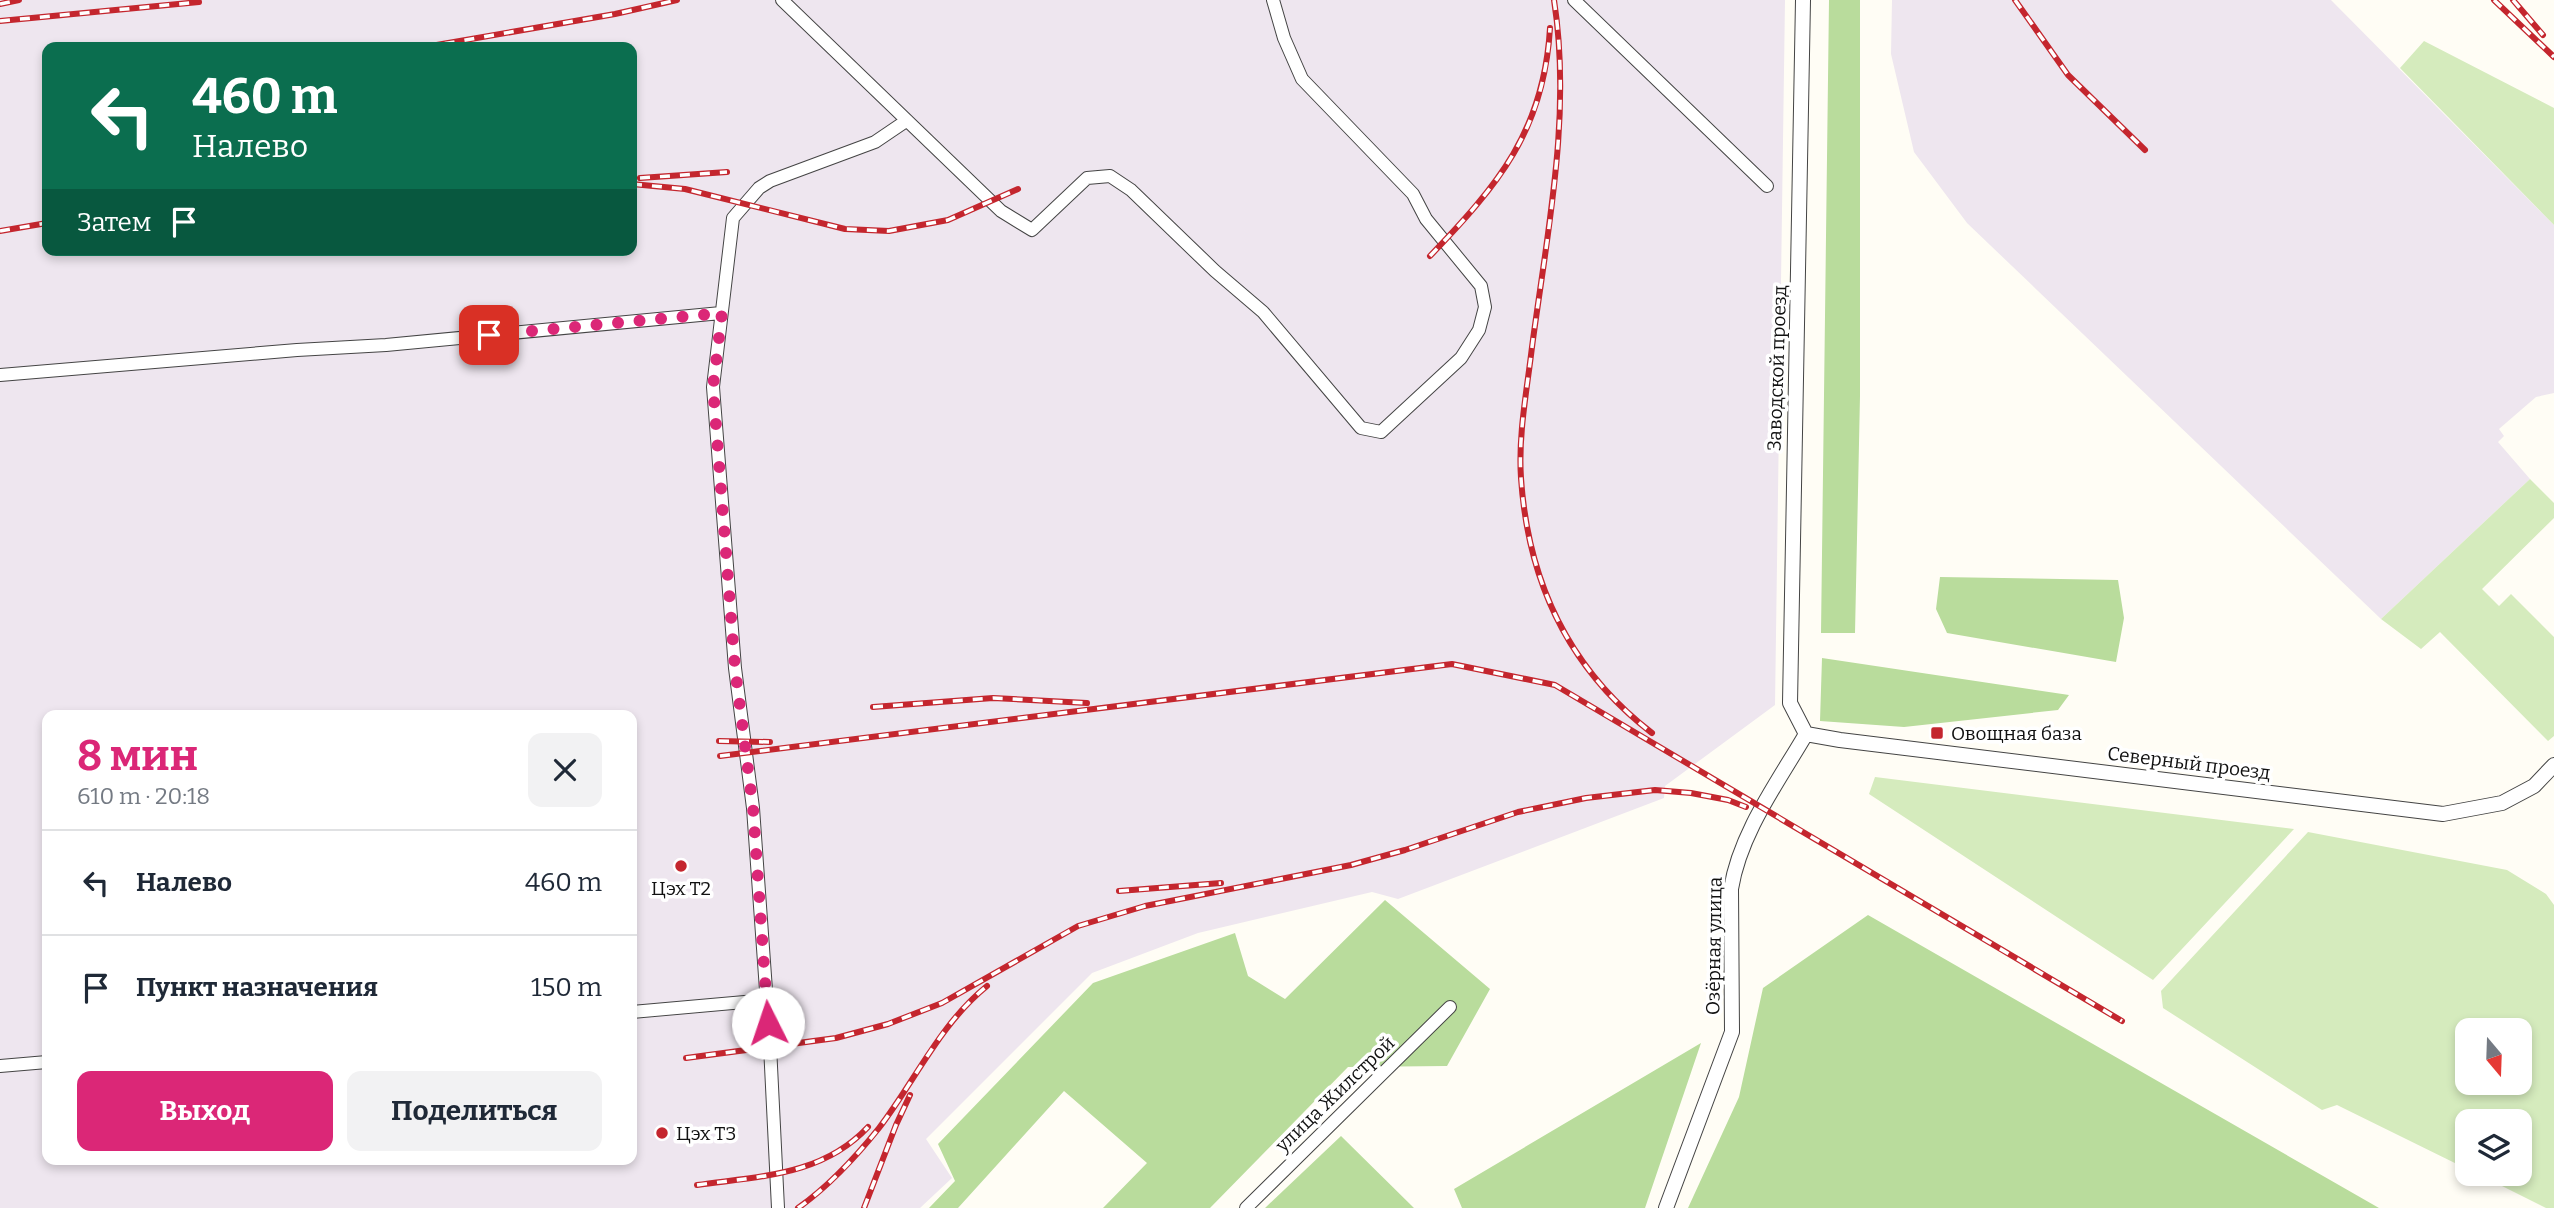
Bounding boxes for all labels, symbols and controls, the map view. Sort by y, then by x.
text: 460 m [192,67,337,126]
icon: left [77,70,168,161]
text: Налево [192,127,308,165]
icon: arrive [165,203,203,241]
text: Затем [77,207,151,238]
street label: Заводской проезд [1763,284,1791,451]
pin [459,305,519,365]
icon: arrive [470,316,508,354]
place label: Овощная база [1951,722,2082,745]
marker: Овощная база [1929,725,1945,741]
text: 8 мин [77,731,198,781]
button: close [528,733,602,807]
street label: Северный проезд [2106,742,2272,784]
text: 610 m · 20:18 [77,782,210,810]
marker: Цэх Т2 [673,858,689,874]
icon: left [77,864,115,902]
text: Налево [136,867,232,898]
text: 460 m [525,867,602,898]
street label: Озёрная улица [1701,876,1727,1015]
place label: Цэх Т2 [651,877,711,900]
icon: arrive [77,969,115,1007]
text: Пункт назначения [136,972,378,1003]
text: 150 m [531,972,602,1003]
position arrow [731,986,805,1060]
north arrow [2455,1018,2532,1096]
map controls [2455,1018,2532,1186]
street label: улица Жилстрой [1270,1031,1399,1157]
button: Выход [77,1071,333,1151]
button: Поделиться [347,1071,602,1151]
button: layers [2455,1109,2532,1186]
place label: Цэх Т3 [676,1122,736,1145]
marker: Цэх Т3 [654,1125,670,1141]

